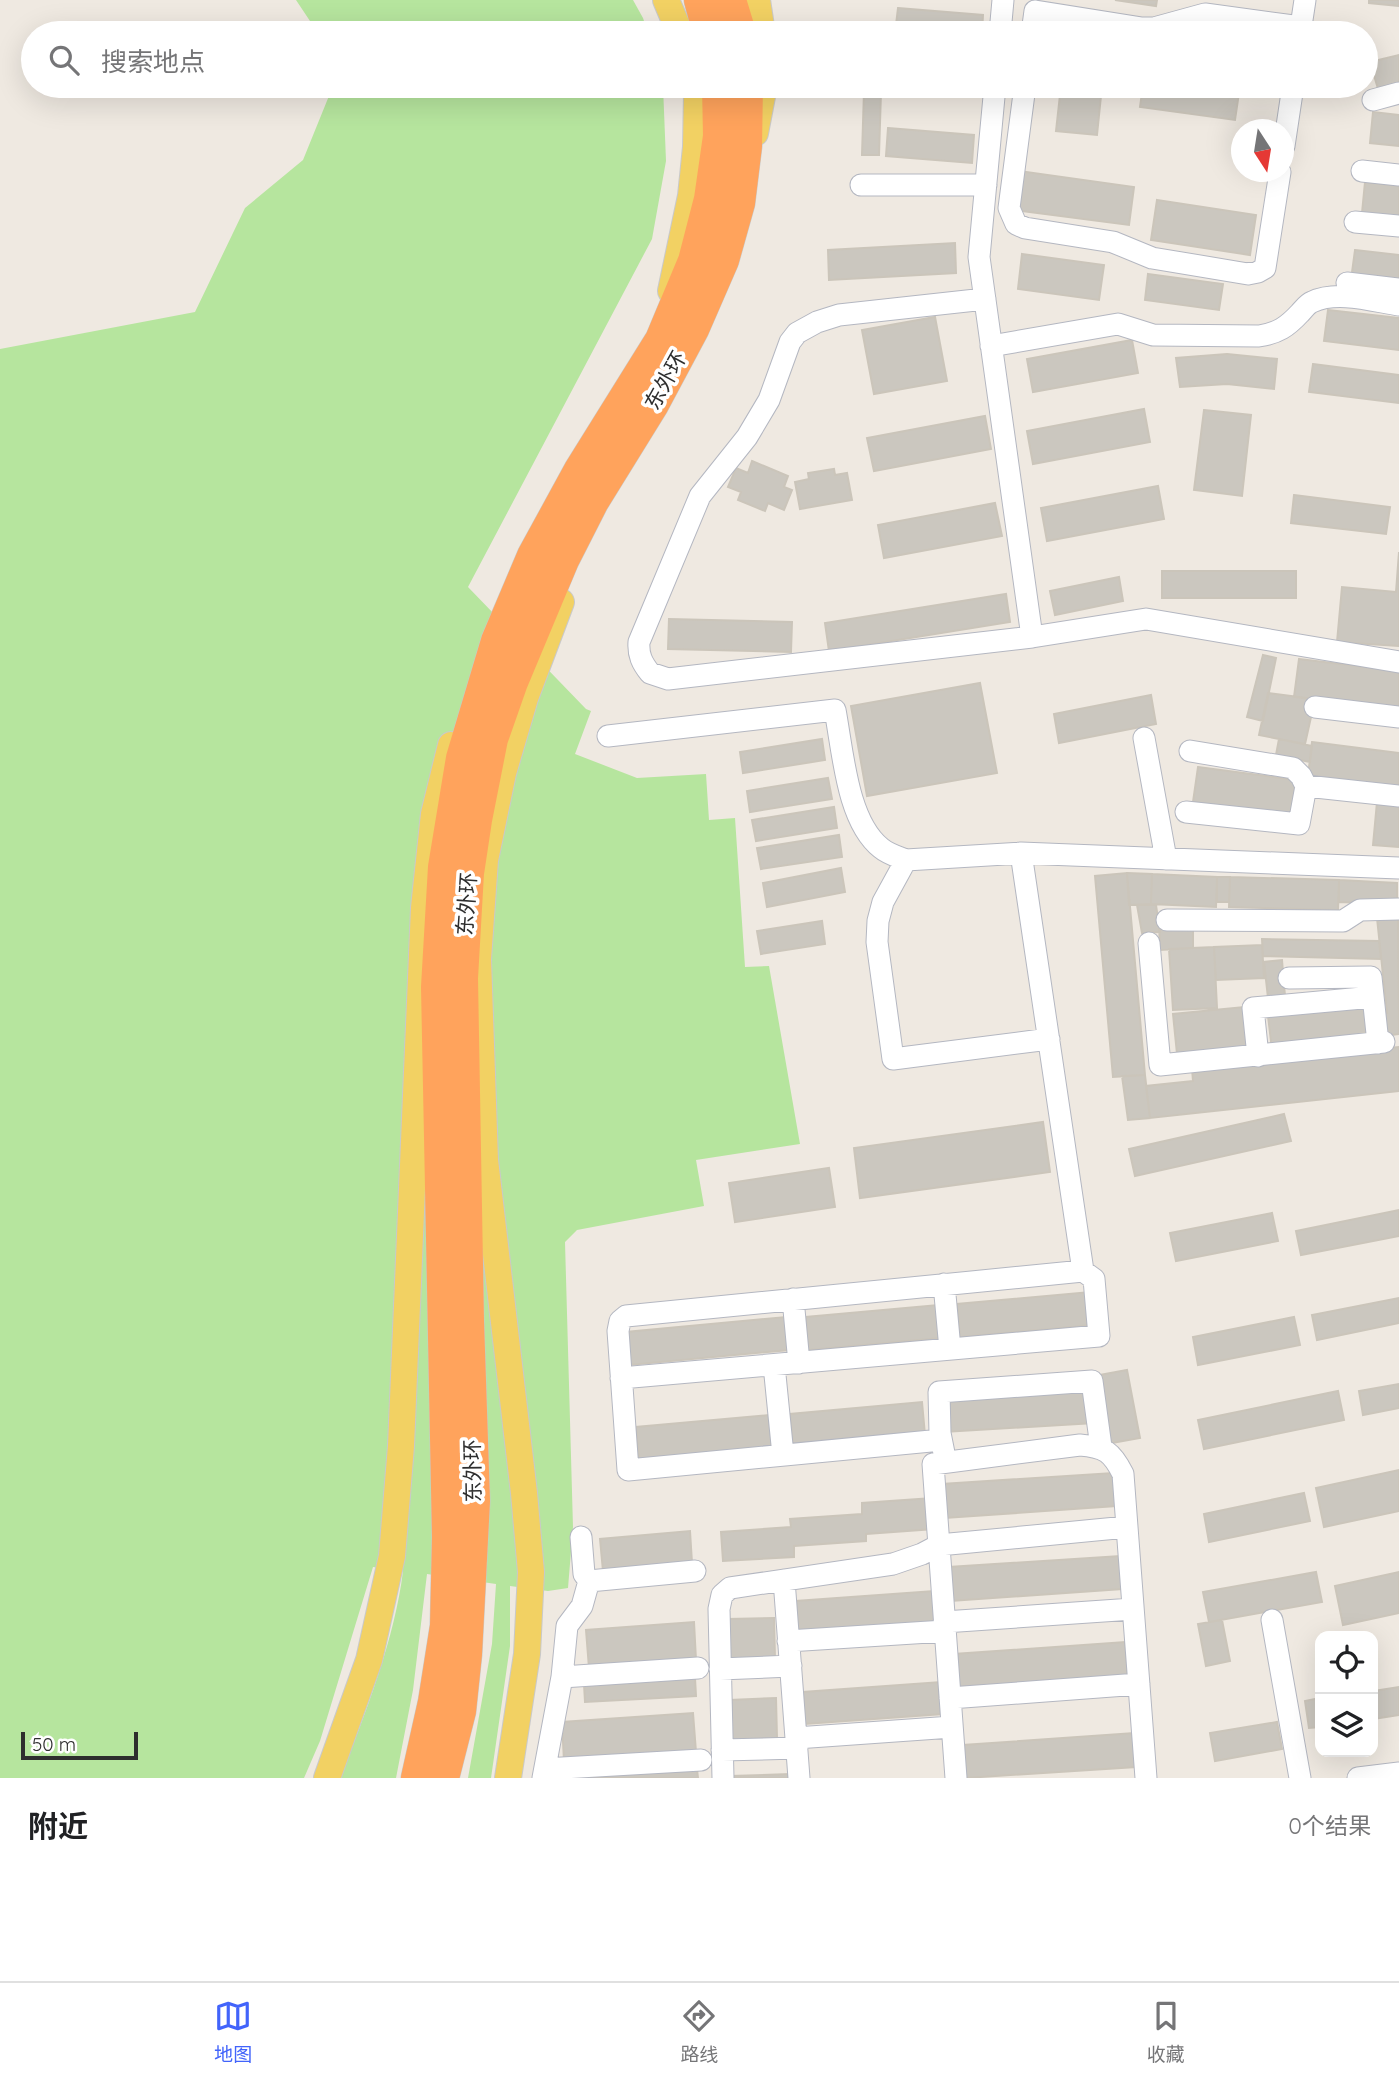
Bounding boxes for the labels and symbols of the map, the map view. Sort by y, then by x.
north arrow [1231,119,1294,182]
street label: 东外环 [638,346,692,414]
street label: 东外环 [451,872,481,936]
street label: 东外环 [458,1439,486,1503]
scale bar [21,1729,138,1761]

